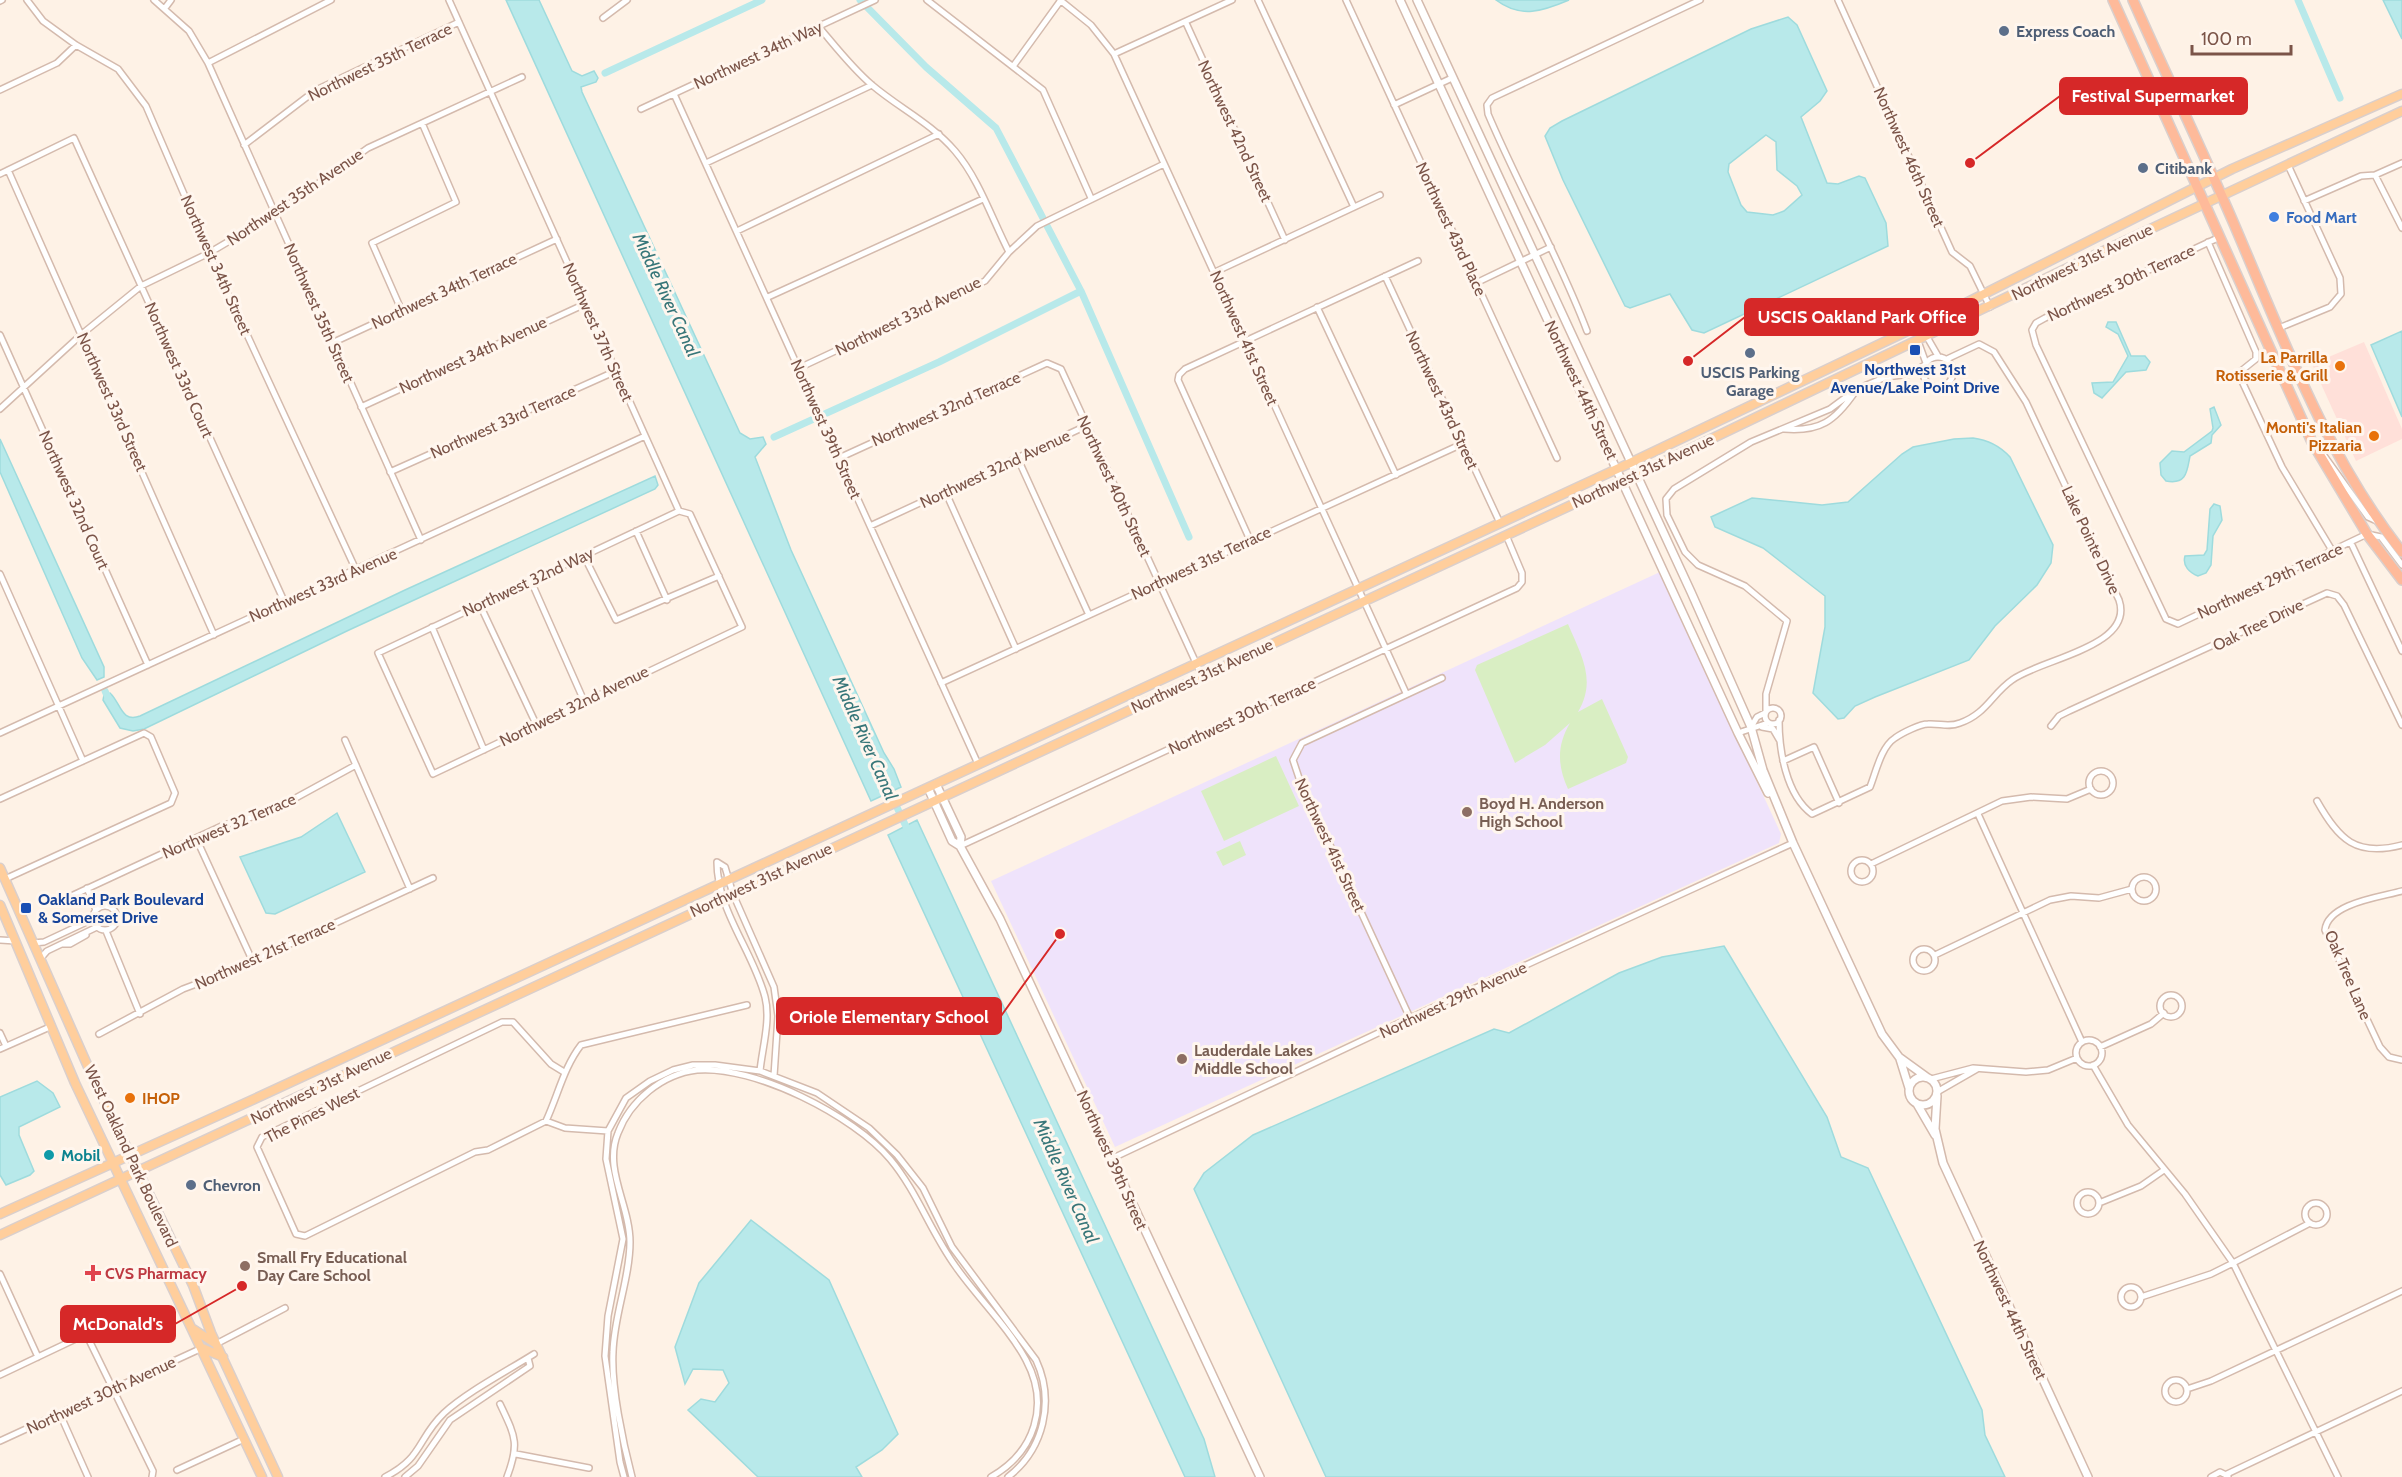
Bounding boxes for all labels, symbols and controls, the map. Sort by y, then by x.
street label: Northwest 34th Way [691,17,825,93]
scale bar [2192,18,2291,56]
street label: Northwest 35th Terrace [305,19,455,105]
place label: Express Coach [2016,22,2115,41]
marker: Express Coach [1997,24,2011,38]
text: 100 m [2201,28,2252,50]
street label: Northwest 42nd Street [1194,57,1276,205]
callout: Festival Supermarket [2060,78,2247,114]
street label: Northwest 46th Street [1870,84,1949,231]
text: Festival Supermarket [2072,85,2234,107]
street label: Northwest 35th Avenue [223,144,367,250]
street label: Northwest 43rd Place [1412,159,1490,299]
place label: Citibank [2155,159,2212,178]
marker: Citibank [2136,161,2150,175]
street label: Northwest 34th Street [177,192,256,338]
place label: Food Mart [2286,208,2357,227]
marker: Food Mart [2267,210,2281,224]
street label: Northwest 31st Avenue [2008,220,2156,304]
water label: Middle River Canal [627,229,705,361]
street label: Northwest 35th Street [280,240,358,386]
street label: Northwest 30th Terrace [2044,241,2198,325]
street label: Northwest 34th Terrace [368,249,520,333]
street label: Northwest 37th Street [559,260,637,405]
street label: Northwest 41st Street [1206,268,1282,409]
street label: Northwest 33rd Avenue [832,272,984,360]
street label: Northwest 33rd Court [141,299,218,441]
callout: USCIS Oakland Park Office [1745,299,1978,335]
text: USCIS Oakland Park Office [1757,306,1967,328]
street label: Northwest 34th Avenue [396,312,550,398]
street label: Northwest 44th Street [1540,317,1622,463]
street label: Northwest 43rd Street [1402,328,1483,473]
street label: Northwest 33rd Street [73,330,151,475]
marker: Northwest 31st Avenue/Lake Point Drive [1908,343,1922,357]
marker: USCIS Parking Garage [1743,346,1757,360]
place label: La Parrilla Rotisserie & Grill [2216,348,2328,385]
street label: Northwest 39th Street [787,356,866,502]
marker: La Parrilla Rotisserie & Grill [2333,359,2347,373]
place label: Northwest 31st Avenue/Lake Point Drive [1831,360,1999,397]
place label: USCIS Parking Garage [1701,363,1799,400]
street label: Northwest 32nd Terrace [869,368,1023,450]
street label: Northwest 33rd Terrace [427,381,579,463]
street label: Northwest 40th Street [1073,412,1155,560]
place label: Monti's Italian Pizzaria [2266,418,2362,455]
street label: Northwest 32nd Avenue [917,426,1073,512]
street label: Northwest 32nd Court [35,428,113,573]
marker: Monti's Italian Pizzaria [2367,429,2381,443]
street label: Northwest 31st Avenue [1569,430,1717,512]
street label: Lake Pointe Drive [2058,483,2124,597]
street label: Northwest 31st Terrace [1128,522,1274,604]
street label: Northwest 29th Terrace [2194,539,2346,623]
street label: Northwest 32nd Way [459,543,597,621]
street label: Northwest 33rd Avenue [246,544,400,626]
street label: Oak Tree Drive [2210,595,2306,655]
street label: Northwest 31st Avenue [1128,635,1276,717]
street label: Northwest 32nd Avenue [496,662,652,750]
water label: Middle River Canal [827,671,903,804]
street label: Northwest 30th Terrace [1165,674,1319,758]
street label: Northwest 41st Street [1291,775,1370,915]
street label: Northwest 32 Terrace [159,789,299,863]
place label: Boyd H. Anderson High School [1479,794,1604,831]
marker: Boyd H. Anderson High School [1460,805,1474,819]
street label: Northwest 31st Avenue [687,839,835,921]
place label: Oakland Park Boulevard & Somerset Drive [38,890,204,927]
marker: Oakland Park Boulevard & Somerset Drive [19,901,33,915]
street label: Northwest 21st Terrace [192,914,338,994]
street label: Oak Tree Lane [2321,927,2375,1023]
street label: Northwest 29th Avenue [1376,958,1530,1042]
callout: Oriole Elementary School [777,998,1001,1034]
text: Oriole Elementary School [789,1006,989,1028]
place label: Lauderdale Lakes Middle School [1194,1041,1313,1078]
street label: Northwest 31st Avenue [247,1044,395,1128]
marker: Lauderdale Lakes Middle School [1175,1052,1189,1066]
street label: West Oakland Park Boulevard [80,1062,182,1250]
street label: The Pines West [262,1083,363,1147]
street label: Northwest 39th Street [1073,1087,1152,1233]
place label: IHOP [142,1089,180,1108]
marker: IHOP [123,1091,137,1105]
water label: Middle River Canal [1028,1114,1104,1247]
place label: Mobil [61,1146,100,1165]
marker: Mobil [42,1148,56,1162]
place label: Chevron [203,1176,261,1195]
marker: Chevron [184,1178,198,1192]
street label: Northwest 44th Street [1969,1237,2051,1383]
place label: Small Fry Educational Day Care School [257,1248,407,1285]
marker: Small Fry Educational Day Care School [238,1259,252,1273]
place label: CVS Pharmacy [105,1264,207,1283]
marker: CVS Pharmacy [86,1266,100,1280]
callout: McDonald's [61,1306,175,1342]
text: McDonald's [73,1313,164,1335]
street label: Northwest 30th Avenue [23,1352,179,1438]

